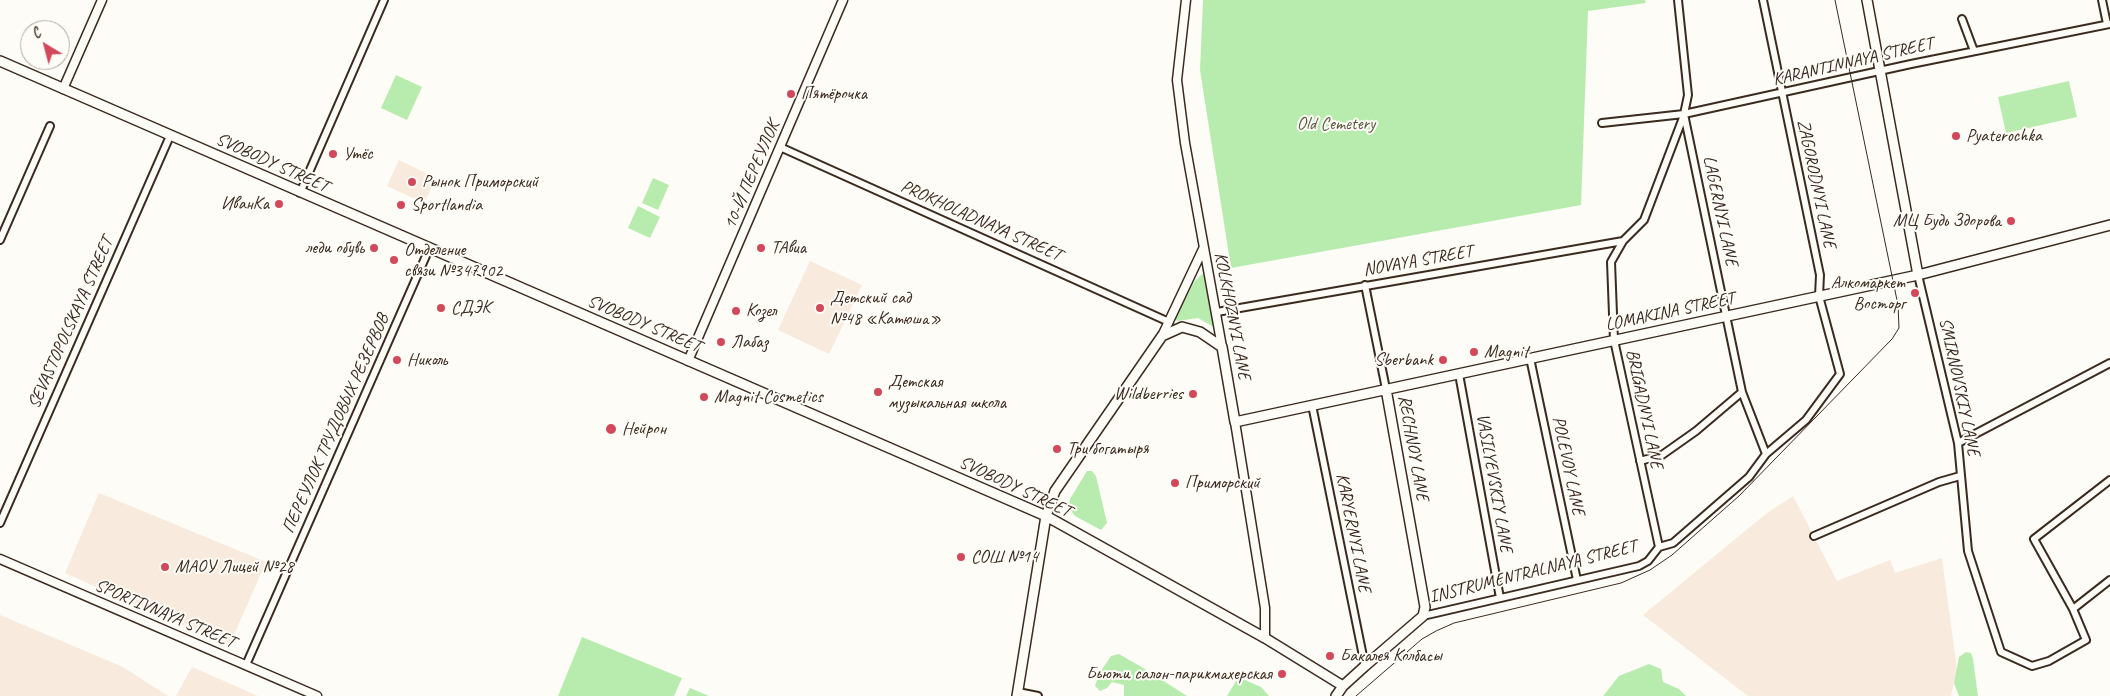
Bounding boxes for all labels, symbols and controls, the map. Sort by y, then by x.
north arrow [20,20,70,70]
text: С [28,25,44,42]
street label: KARANTINNAYA STREET [1771,33,1935,91]
place label: Пятёрочка [801,83,867,105]
marker: Пятёрочка [785,88,797,100]
park label: Old Cemetery [1297,113,1375,135]
street label: 10-Й ПЕРЕУЛОК [719,118,785,232]
street label: ZAGORODNYI LANE [1792,118,1840,250]
place label: Pyaterochka [1966,125,2042,147]
street label: SVOBODY STREET [212,128,332,198]
marker: Pyaterochka [1950,130,1962,142]
place label: Утёс [343,143,373,165]
marker: Утёс [327,148,339,160]
street label: LAGERNYI LANE [1698,154,1742,268]
place label: Рынок Приморский [422,171,538,193]
marker: Рынок Приморский [406,176,418,188]
street label: PROKHOLADNAYA STREET [897,176,1065,266]
place label: ИванКа [221,193,269,215]
place label: Sportlandia [411,194,482,216]
marker: ИванКа [273,198,285,210]
marker: Sportlandia [395,199,407,211]
place label: МЦ Будь Здорова [1893,210,2001,232]
marker: МЦ Будь Здорова [2005,215,2017,227]
street label: SEVASTOPOLSKAYA STREET [23,234,119,412]
place label: леди обувь [305,237,364,259]
place label: ТАвиа [771,237,806,259]
place label: Отделение связи №347902 [404,239,502,282]
street label: NOVAYA STREET [1362,241,1474,281]
marker: леди обувь [368,242,380,254]
marker: ТАвиа [755,242,767,254]
street label: KOLKHOZNYI LANE [1209,251,1255,381]
marker: Отделение связи №347902 [388,254,400,266]
place label: Алкомаркет Восторг [1831,272,1905,314]
place label: Детский сад №48 «Катюша» [830,287,941,330]
marker: Алкомаркет Восторг [1909,287,1921,299]
street label: LOMAKINA STREET [1603,288,1737,336]
street label: SVOBODY STREET [584,290,704,358]
place label: СДЭК [451,297,490,319]
place label: Козел [746,300,776,322]
marker: СДЭК [435,302,447,314]
marker: Детский сад №48 «Катюша» [814,302,826,314]
marker: Козел [730,305,742,317]
street label: ПЕРЕУЛОК ТРУДОВЫХ РЕЗЕРВОВ [278,311,394,537]
street label: SMIRNOVSKIY LANE [1934,316,1984,458]
place label: Лабаз [731,331,768,353]
marker: Лабаз [715,336,727,348]
place label: Magnit [1484,341,1529,363]
marker: Magnit [1468,346,1480,358]
street label: BRIGADNYI LANE [1621,347,1667,471]
place label: Николь [407,349,447,371]
place label: Sberbank [1374,349,1433,371]
marker: Николь [391,354,403,366]
marker: Sberbank [1437,354,1449,366]
place label: Детская музыкальная школа [888,371,1006,414]
place label: Wildberries [1114,383,1183,405]
place label: Magnit Cosmetics [714,386,823,408]
marker: Детская музыкальная школа [872,386,884,398]
marker: Wildberries [1187,388,1199,400]
marker: Magnit Cosmetics [698,391,710,403]
street label: RECHNOY LANE [1393,394,1433,502]
street label: VASILYEVSKIY LANE [1471,412,1517,554]
street label: POLEVOY LANE [1547,414,1589,518]
place label: Нейрон [622,418,666,440]
marker: Нейрон [604,422,618,436]
place label: Три богатыря [1067,438,1149,460]
marker: Три богатыря [1051,443,1063,455]
street label: SVOBODY STREET [955,452,1075,522]
place label: Приморский [1185,472,1260,494]
street label: KARYERNYI LANE [1331,472,1375,594]
marker: Приморский [1169,477,1181,489]
street label: INSTRUMENTRALNAYA STREET [1427,536,1639,608]
place label: СОШ №14 [971,546,1038,568]
marker: СОШ №14 [955,551,967,563]
place label: МАОУ Лицей №28 [175,556,294,578]
marker: МАОУ Лицей №28 [159,561,171,573]
street label: SPORTIVNAYA STREET [91,575,239,653]
place label: Бакалея Колбасы [1340,645,1442,667]
marker: Бакалея Колбасы [1324,650,1336,662]
place label: Бьюти салон-парикмахерская [1086,663,1272,685]
marker: Бьюти салон-парикмахерская [1276,668,1288,680]

